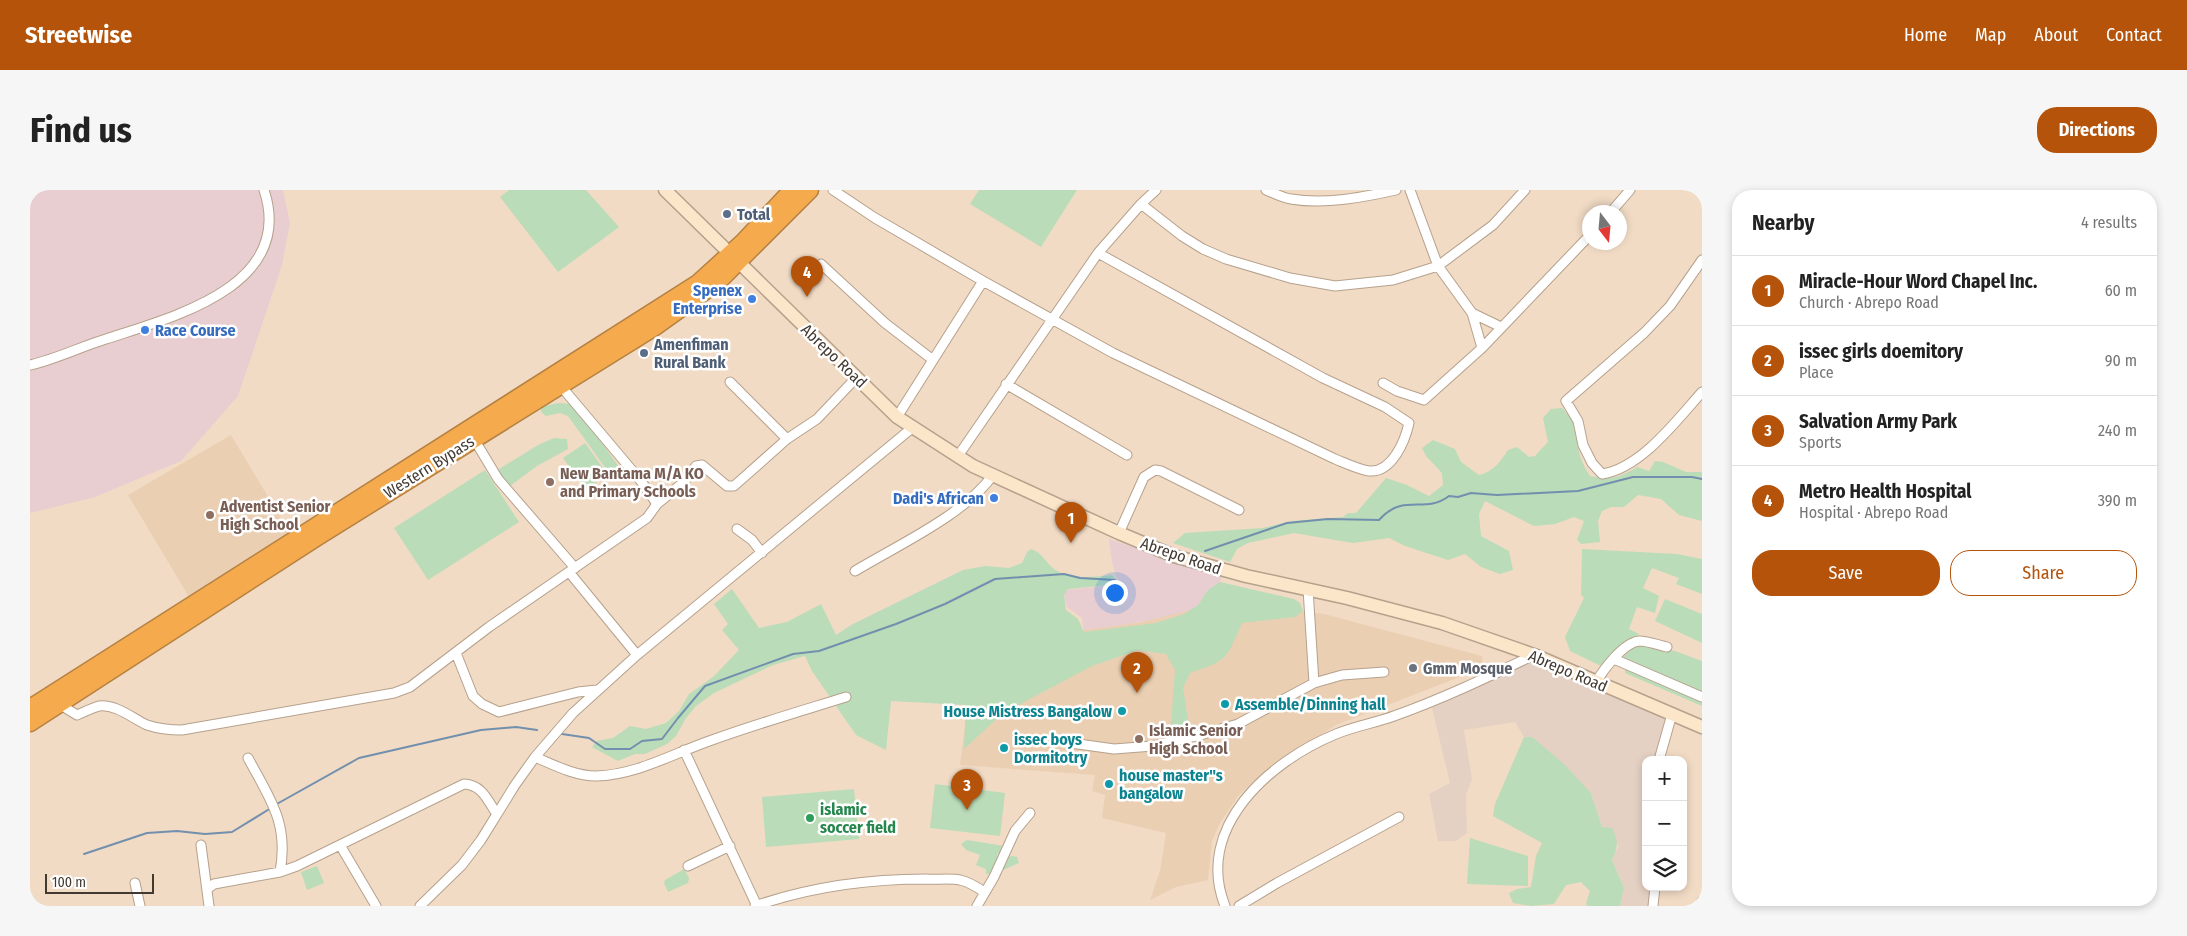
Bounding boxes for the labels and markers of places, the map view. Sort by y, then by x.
place label: Total [737,205,771,224]
marker: Total [721,208,733,220]
pin: 4 [791,256,823,297]
place label: Spenex Enterprise [673,281,742,318]
marker: Spenex Enterprise [746,293,758,305]
place label: Race Course [155,321,236,340]
marker: Race Course [139,324,151,336]
place label: Amenfiman Rural Bank [653,335,729,372]
marker: Amenfiman Rural Bank [638,347,650,359]
place label: New Bantama M/A KO and Primary Schools [560,464,704,501]
marker: New Bantama M/A KO and Primary Schools [544,476,556,488]
place label: Dadi's African [893,489,984,508]
marker: Dadi's African [988,492,1000,504]
place label: Adventist Senior High School [219,497,331,534]
pin: 1 [1055,502,1087,543]
marker: Adventist Senior High School [204,509,216,521]
pin: 2 [1121,652,1153,693]
place label: Gmm Mosque [1423,659,1512,678]
marker: Gmm Mosque [1407,662,1419,674]
place label: Assemble/Dinning hall [1234,695,1386,714]
marker: Assemble/Dinning hall [1219,698,1231,710]
place label: House Mistress Bangalow [944,702,1112,721]
marker: House Mistress Bangalow [1116,705,1128,717]
place label: Islamic Senior High School [1149,721,1243,758]
place label: issec boys Dormitotry [1014,730,1088,767]
marker: Islamic Senior High School [1133,733,1145,745]
marker: issec boys Dormitotry [998,742,1010,754]
place label: house master"s bangalow [1119,766,1223,803]
pin: 3 [951,769,983,810]
marker: house master"s bangalow [1103,778,1115,790]
place label: islamic soccer field [820,800,896,837]
marker: islamic soccer field [804,812,816,824]

